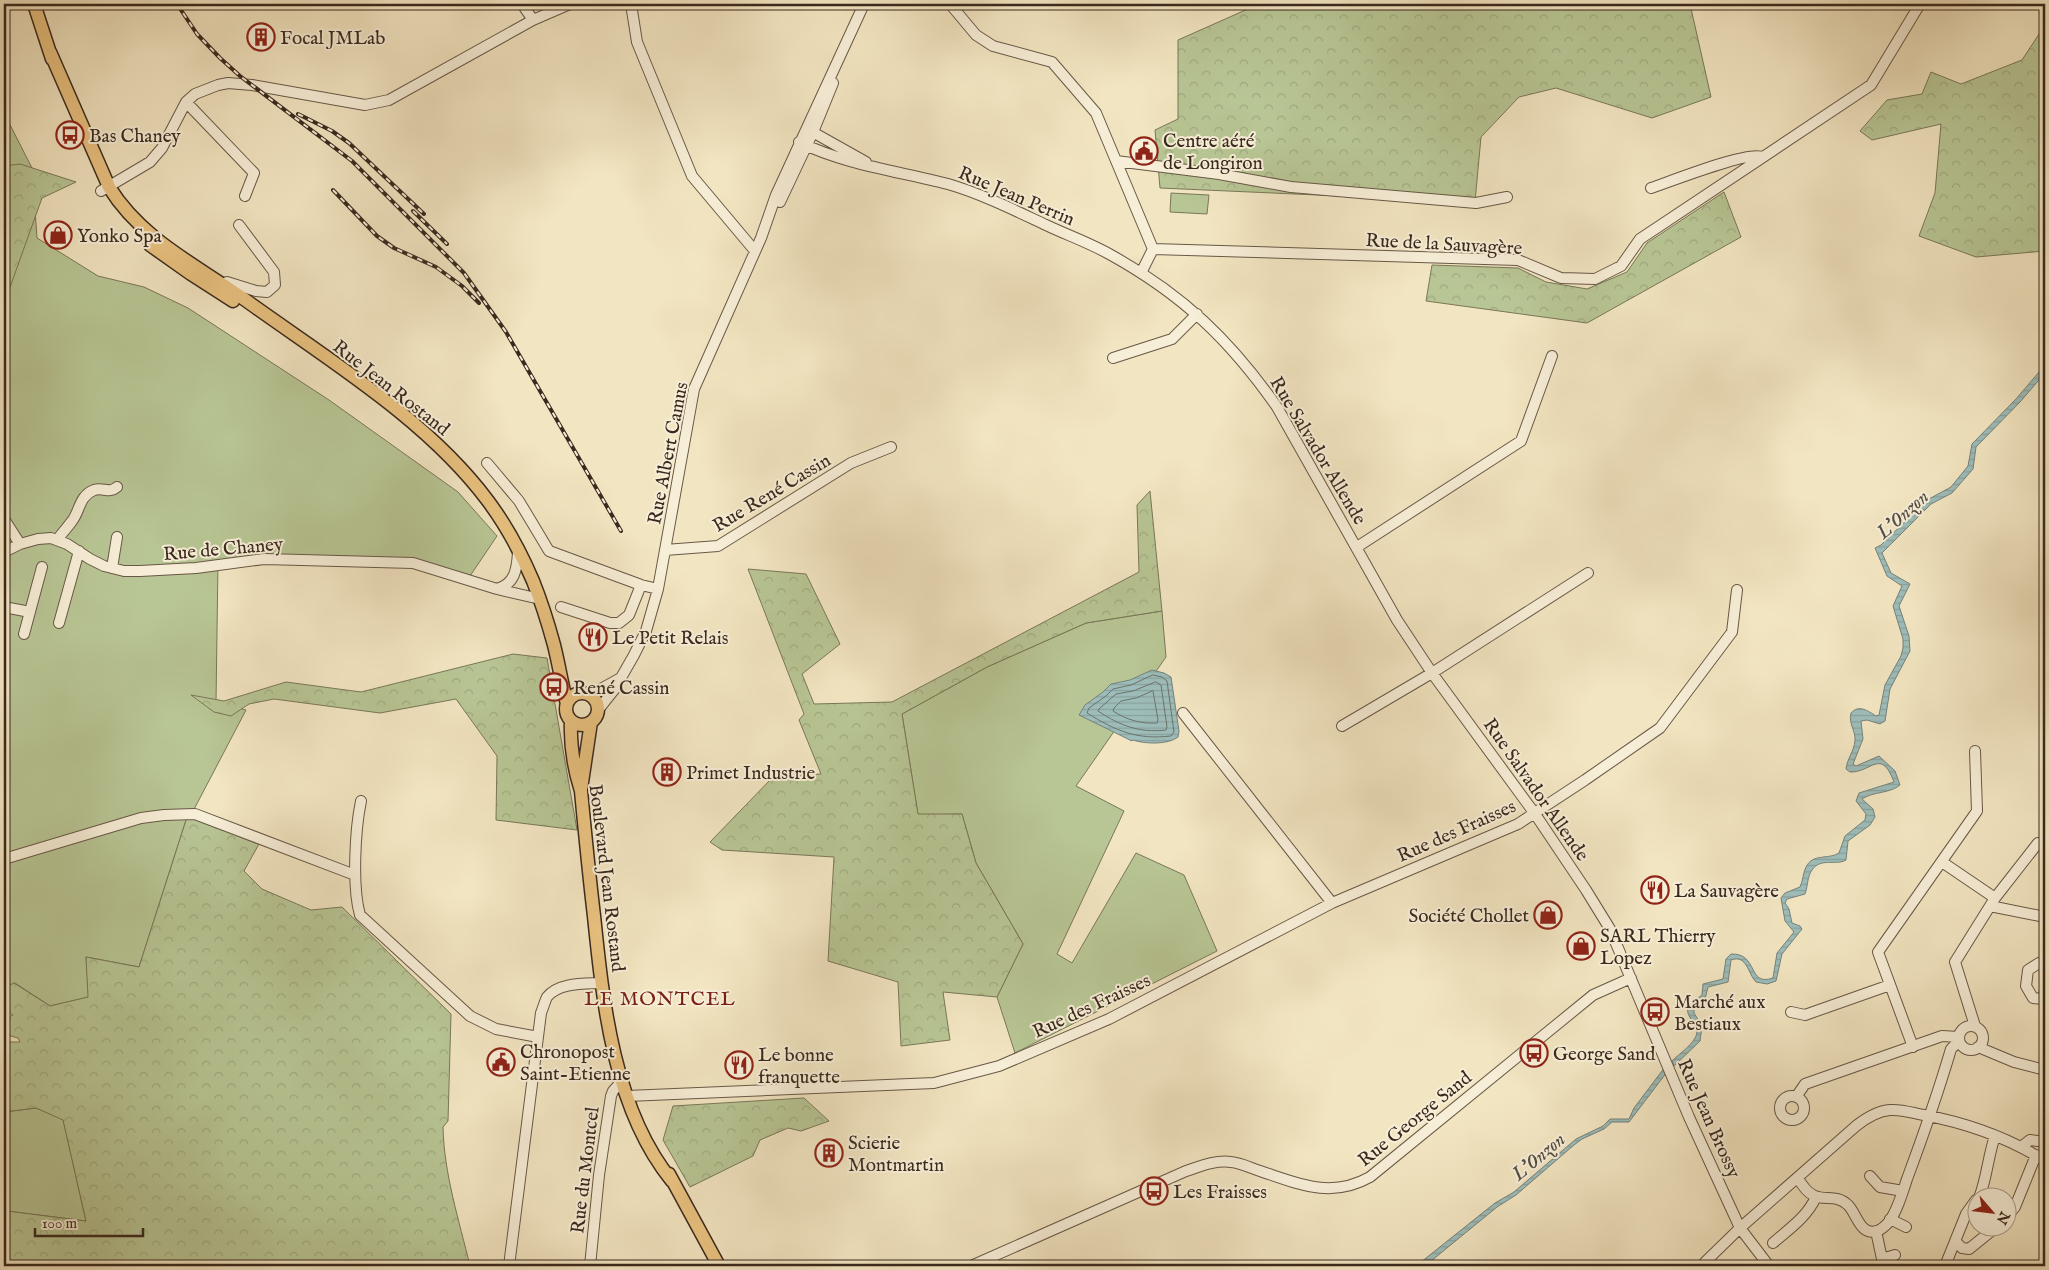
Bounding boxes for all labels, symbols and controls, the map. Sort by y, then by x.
building icon: Focal JMLab [246,22,276,52]
place label: Focal JMLab [280,27,385,51]
bus stop icon: Bas Chaney [55,120,85,150]
place label: Bas Chaney [89,125,181,149]
place label: Centre aéré de Longiron [1163,130,1263,176]
public building icon: Centre aéré de Longiron [1129,136,1159,166]
street label: Rue Jean Perrin [954,162,1078,232]
shop icon: Yonko Spa [43,220,73,250]
place label: Yonko Spa [77,225,162,249]
street label: Rue de la Sauvagère [1365,229,1523,261]
street label: Rue Jean Rostand [327,335,455,442]
street label: Rue Salvador Allende [1264,372,1371,530]
street label: Rue Albert Camus [643,380,695,527]
street label: Rue René Cassin [709,449,835,538]
water label: L'Onzon [1871,485,1935,546]
street label: Rue de Chaney [162,533,285,567]
restaurant icon: Le Petit Relais [578,622,608,652]
place label: Le Petit Relais [612,627,728,651]
bus stop icon: René Cassin [539,672,569,702]
place label: René Cassin [573,677,669,701]
street label: Rue Salvador Allende [1477,714,1594,866]
building icon: Primet Industrie [652,757,682,787]
place label: Primet Industrie [686,762,816,786]
street label: Boulevard Jean Rostand [583,783,630,974]
street label: Rue des Fraisses [1394,795,1520,869]
restaurant icon: La Sauvagère [1640,875,1670,905]
place label: La Sauvagère [1674,880,1779,904]
shop icon: Société Chollet [1533,900,1563,930]
place label: Société Chollet [1408,905,1529,929]
place label: SARL Thierry Lopez [1600,925,1716,971]
shop icon: SARL Thierry Lopez [1566,931,1596,961]
street label: Rue des Fraisses [1029,969,1155,1045]
district label: LE MONTCEL [584,987,736,1012]
place label: Marché aux Bestiaux [1674,991,1765,1037]
bus stop icon: Marché aux Bestiaux [1640,997,1670,1027]
bus stop icon: George Sand [1519,1038,1549,1068]
place label: Chronopost Saint-Etienne [520,1041,631,1087]
place label: George Sand [1553,1043,1656,1067]
place label: Le bonne franquette [758,1044,840,1090]
public building icon: Chronopost Saint-Etienne [486,1047,516,1077]
restaurant icon: Le bonne franquette [724,1050,754,1080]
street label: Rue Jean Brossy [1671,1055,1745,1183]
street label: Rue George Sand [1354,1066,1478,1173]
street label: Rue du Montcel [566,1105,606,1235]
water label: L'Onzon [1506,1128,1571,1187]
place label: Scierie Montmartin [848,1132,944,1178]
building icon: Scierie Montmartin [814,1138,844,1168]
bus stop icon: Les Fraisses [1139,1176,1169,1206]
place label: Les Fraisses [1173,1181,1267,1205]
north arrow [1966,1188,2016,1238]
scale bar [35,1205,142,1237]
text: N [1992,1207,2014,1227]
text: 100 m [42,1214,78,1233]

